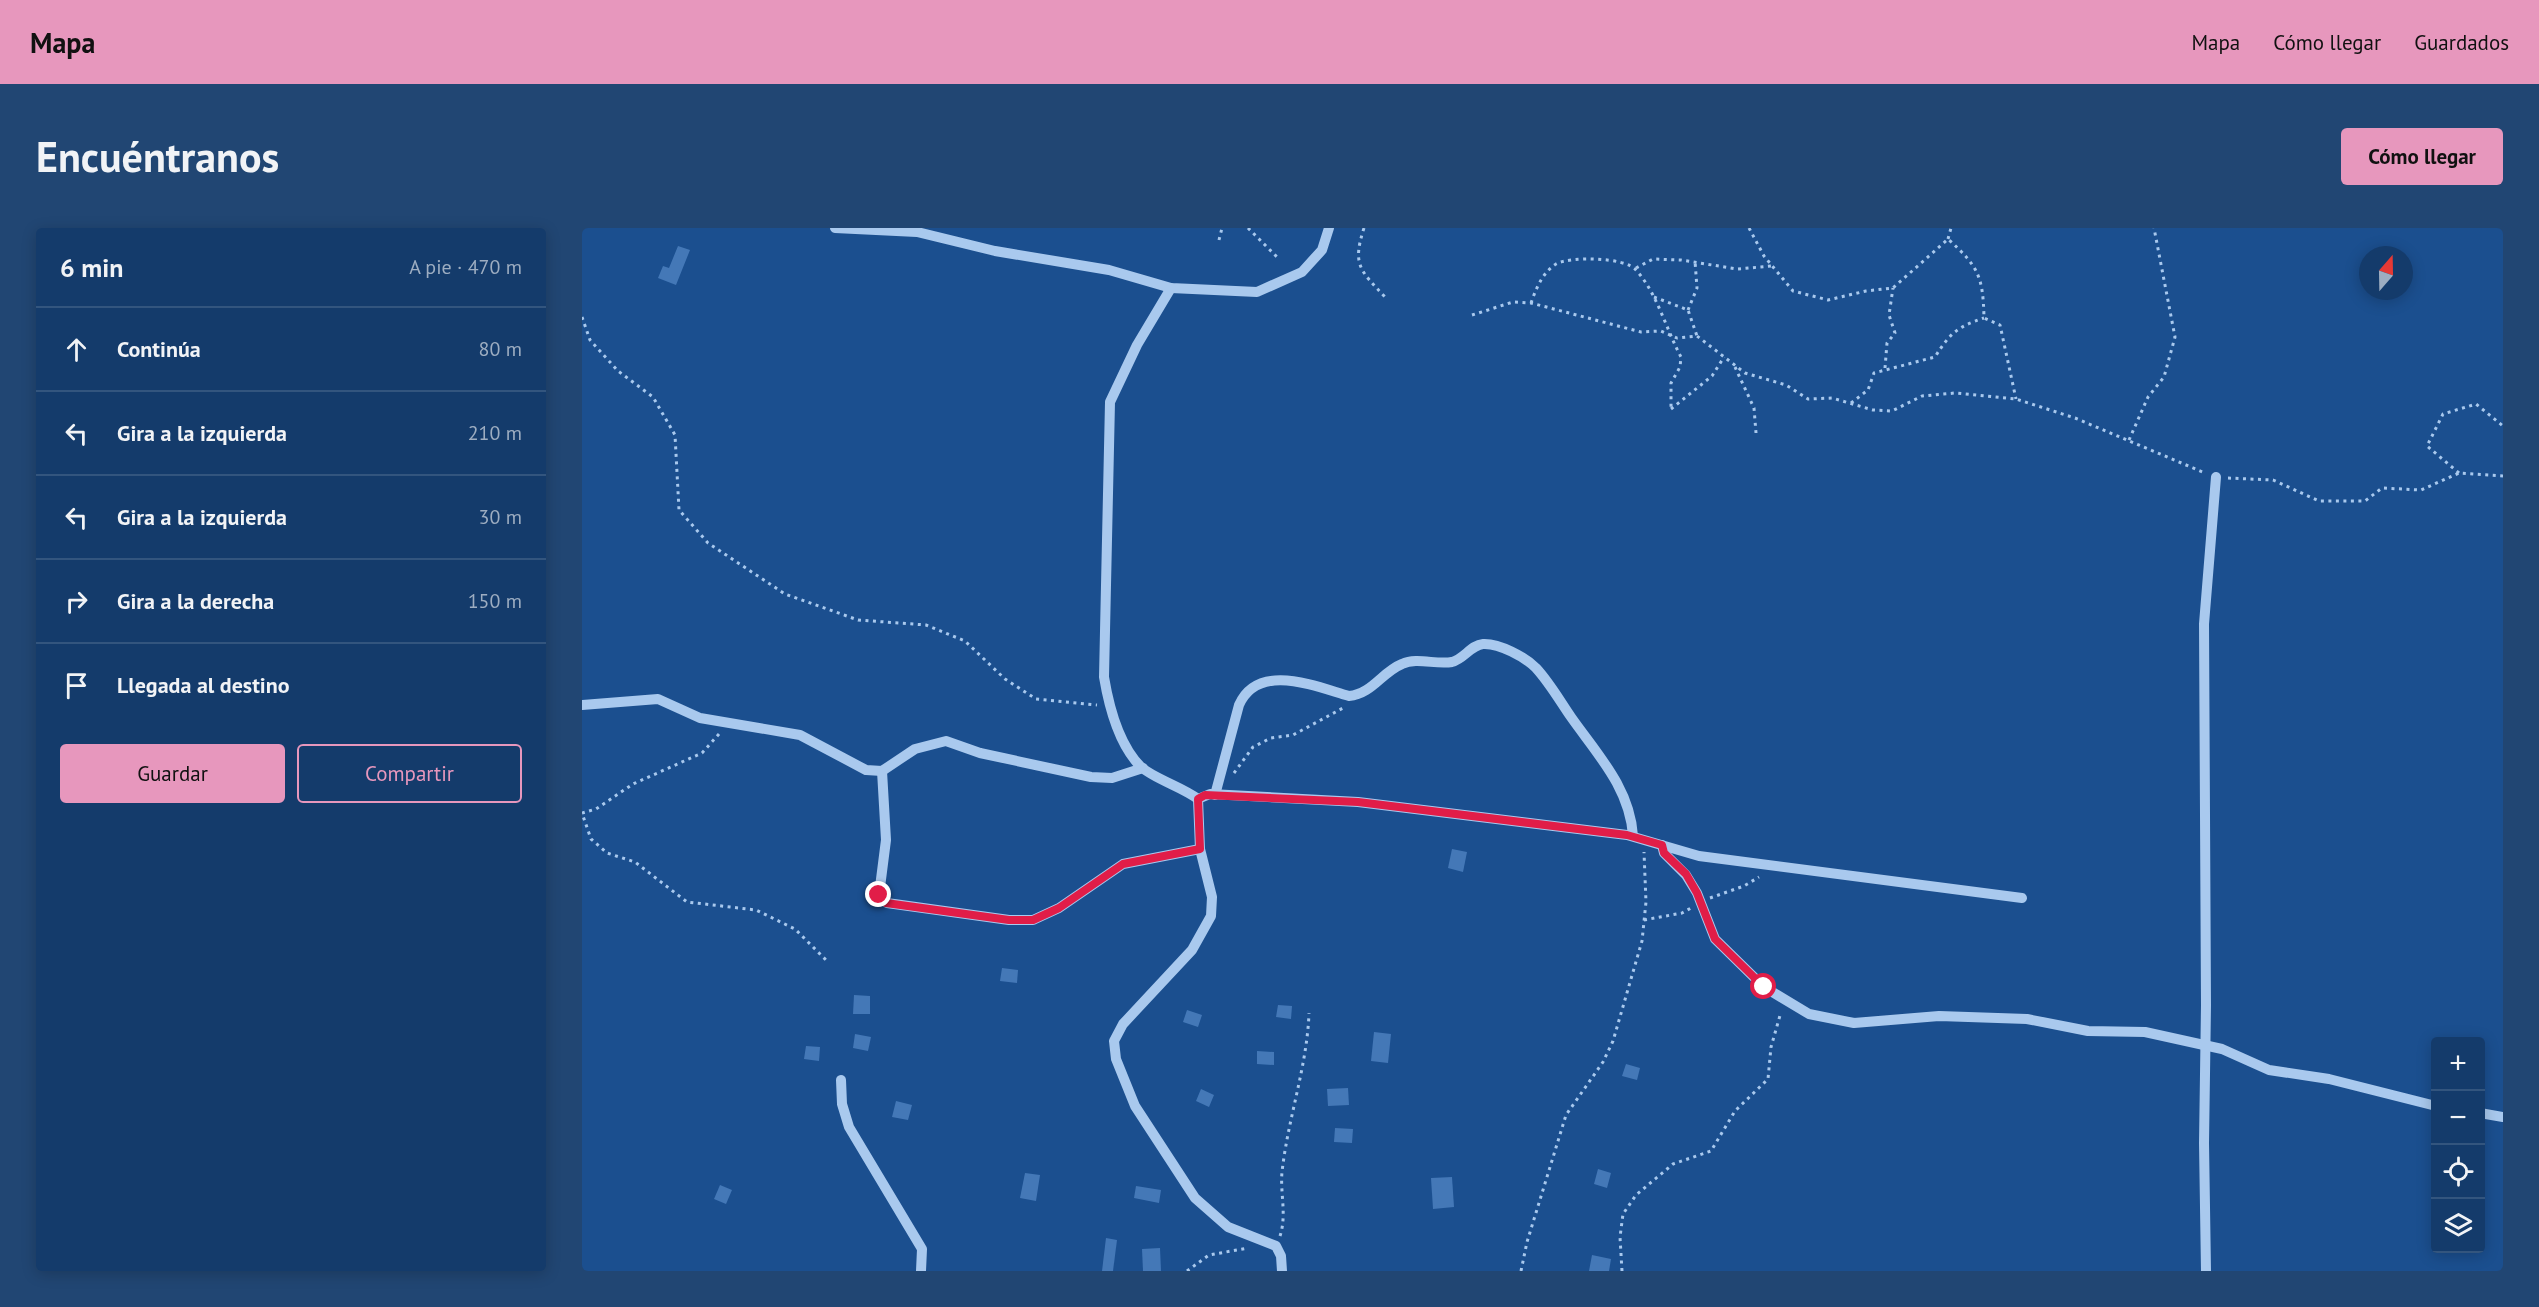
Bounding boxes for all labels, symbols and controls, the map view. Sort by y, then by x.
text: Mapa [30,24,95,61]
text: Mapa [2191,29,2240,56]
text: Cómo llegar [2273,29,2381,56]
text: Guardados [2414,29,2509,56]
button: Cómo llegar [2341,128,2503,185]
text: Encuéntranos [36,129,279,184]
north arrow [2359,246,2413,300]
text: 6 min [60,251,123,284]
text: A pie · 470 m [409,254,522,280]
icon: ahead [60,333,93,366]
text: Continúa [117,335,201,363]
text: 80 m [479,336,522,362]
icon: left [60,417,93,450]
text: Gira a la izquierda [117,419,287,447]
text: 210 m [468,420,522,446]
icon: left [60,501,93,534]
text: Gira a la izquierda [117,503,287,531]
text: 30 m [479,504,522,530]
icon: right [60,585,93,618]
text: Gira a la derecha [117,587,274,615]
text: 150 m [468,588,522,614]
icon: arrive [60,669,93,702]
text: Llegada al destino [117,671,290,699]
button: Guardar [60,744,285,803]
button: Compartir [297,744,522,803]
route end [865,881,891,907]
route start [1750,973,1776,999]
map controls [2431,1037,2485,1253]
button: + [2431,1037,2485,1091]
button: − [2431,1091,2485,1145]
button: locate [2431,1145,2485,1199]
button: layers [2431,1199,2485,1253]

